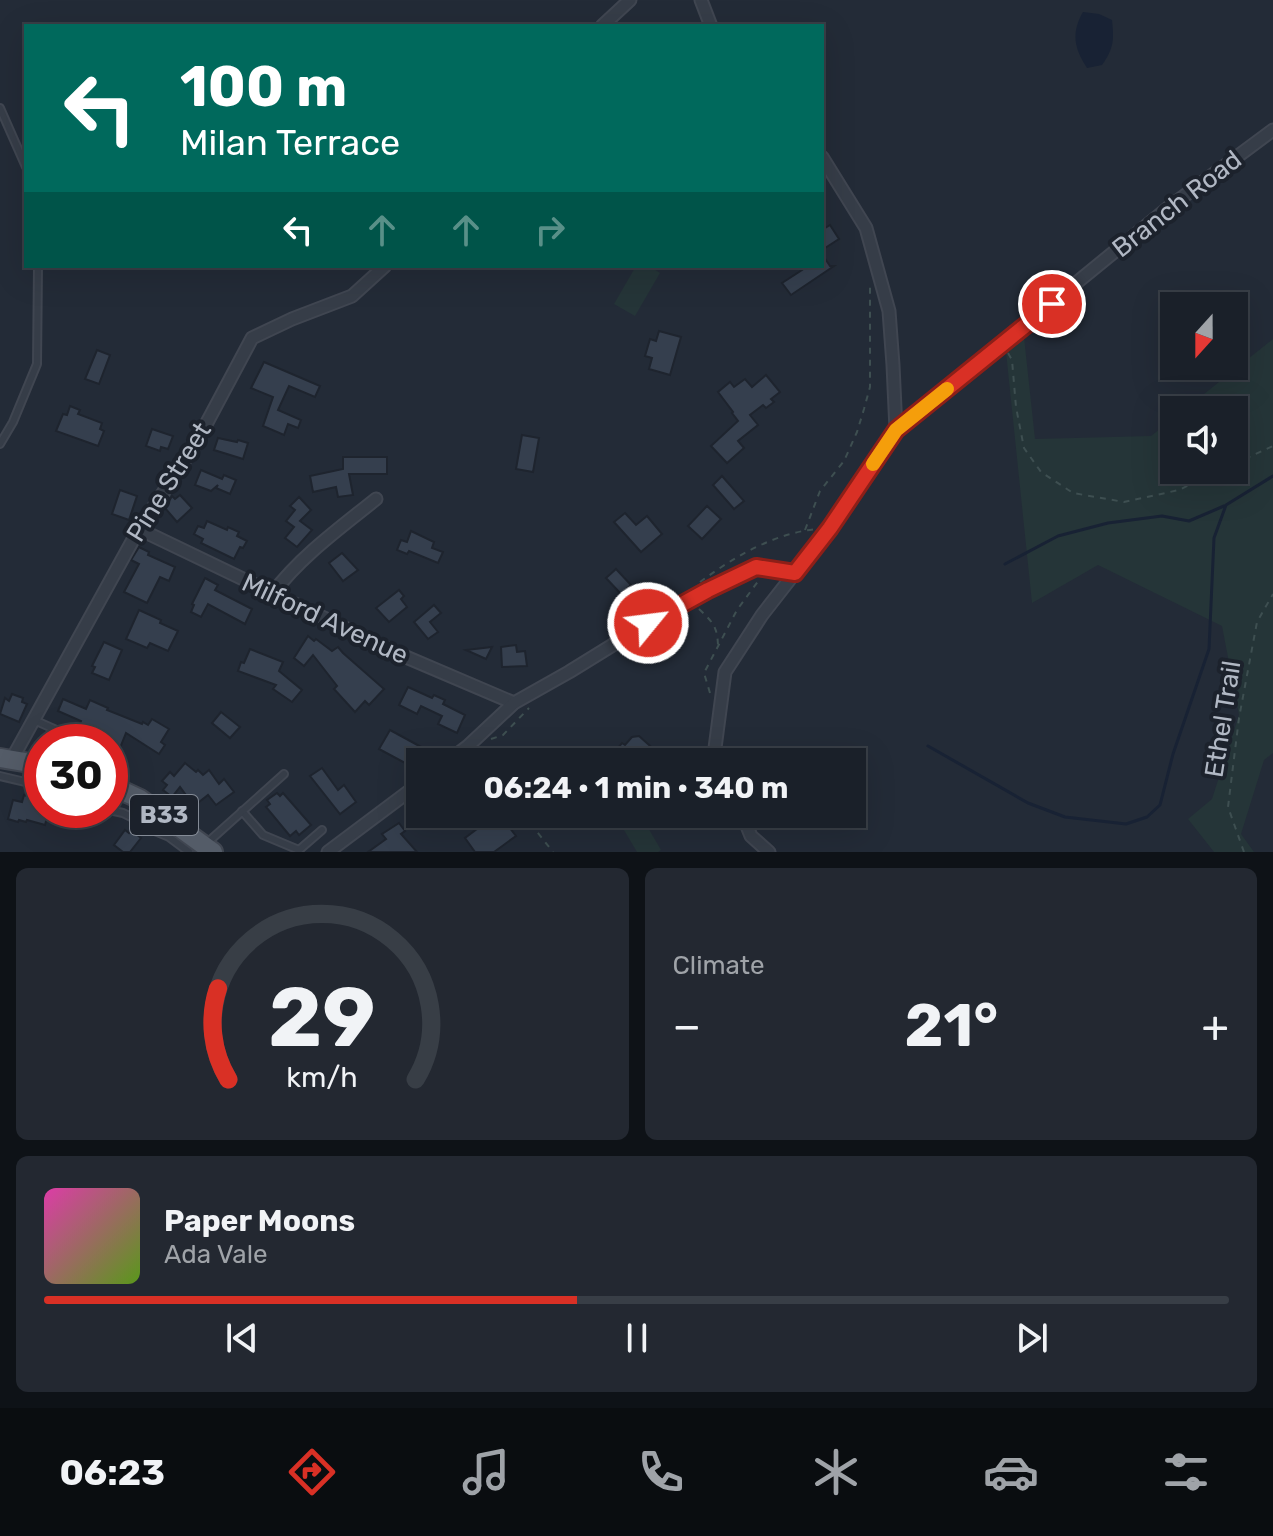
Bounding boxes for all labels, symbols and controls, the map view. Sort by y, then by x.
text: 100 m [180,54,347,120]
icon: left [48,56,152,160]
text: Milan Terrace [180,121,400,164]
street label: Branch Road [1106,144,1248,264]
icon: left [276,208,320,252]
icon: ahead [360,208,404,252]
icon: ahead [444,208,488,252]
icon: right [528,208,572,252]
pin [1018,270,1086,338]
icon: arrive [1030,282,1074,326]
north arrow [1160,292,1248,380]
map controls [1160,292,1248,484]
button: sound [1160,396,1248,484]
street label: Pine Street [120,417,218,547]
street label: Milford Avenue [237,567,413,671]
position arrow [606,581,690,665]
street label: Ethel Trail [1198,658,1248,780]
speed limit sign: 30 [24,724,128,828]
text: 06:24 · 1 min · 340 m [483,770,789,806]
road number: B33 [130,795,198,835]
text: Climate [673,950,765,981]
text: 29 [269,968,376,1067]
text: 21° [905,990,998,1061]
text: − [673,1000,701,1052]
text: + [1202,1000,1229,1052]
text: km/h [287,1060,358,1094]
text: Paper Moons [164,1203,355,1239]
text: Ada Vale [164,1239,268,1270]
icon: previous [220,1316,264,1360]
icon: pause [615,1316,659,1360]
icon: next [1010,1316,1054,1360]
icon: directions [284,1444,340,1500]
icon: music [458,1444,514,1500]
icon: phone [633,1444,689,1500]
icon: climate [808,1444,864,1500]
icon: car [983,1444,1039,1500]
icon: filters [1158,1444,1214,1500]
text: 06:23 [59,1451,165,1494]

